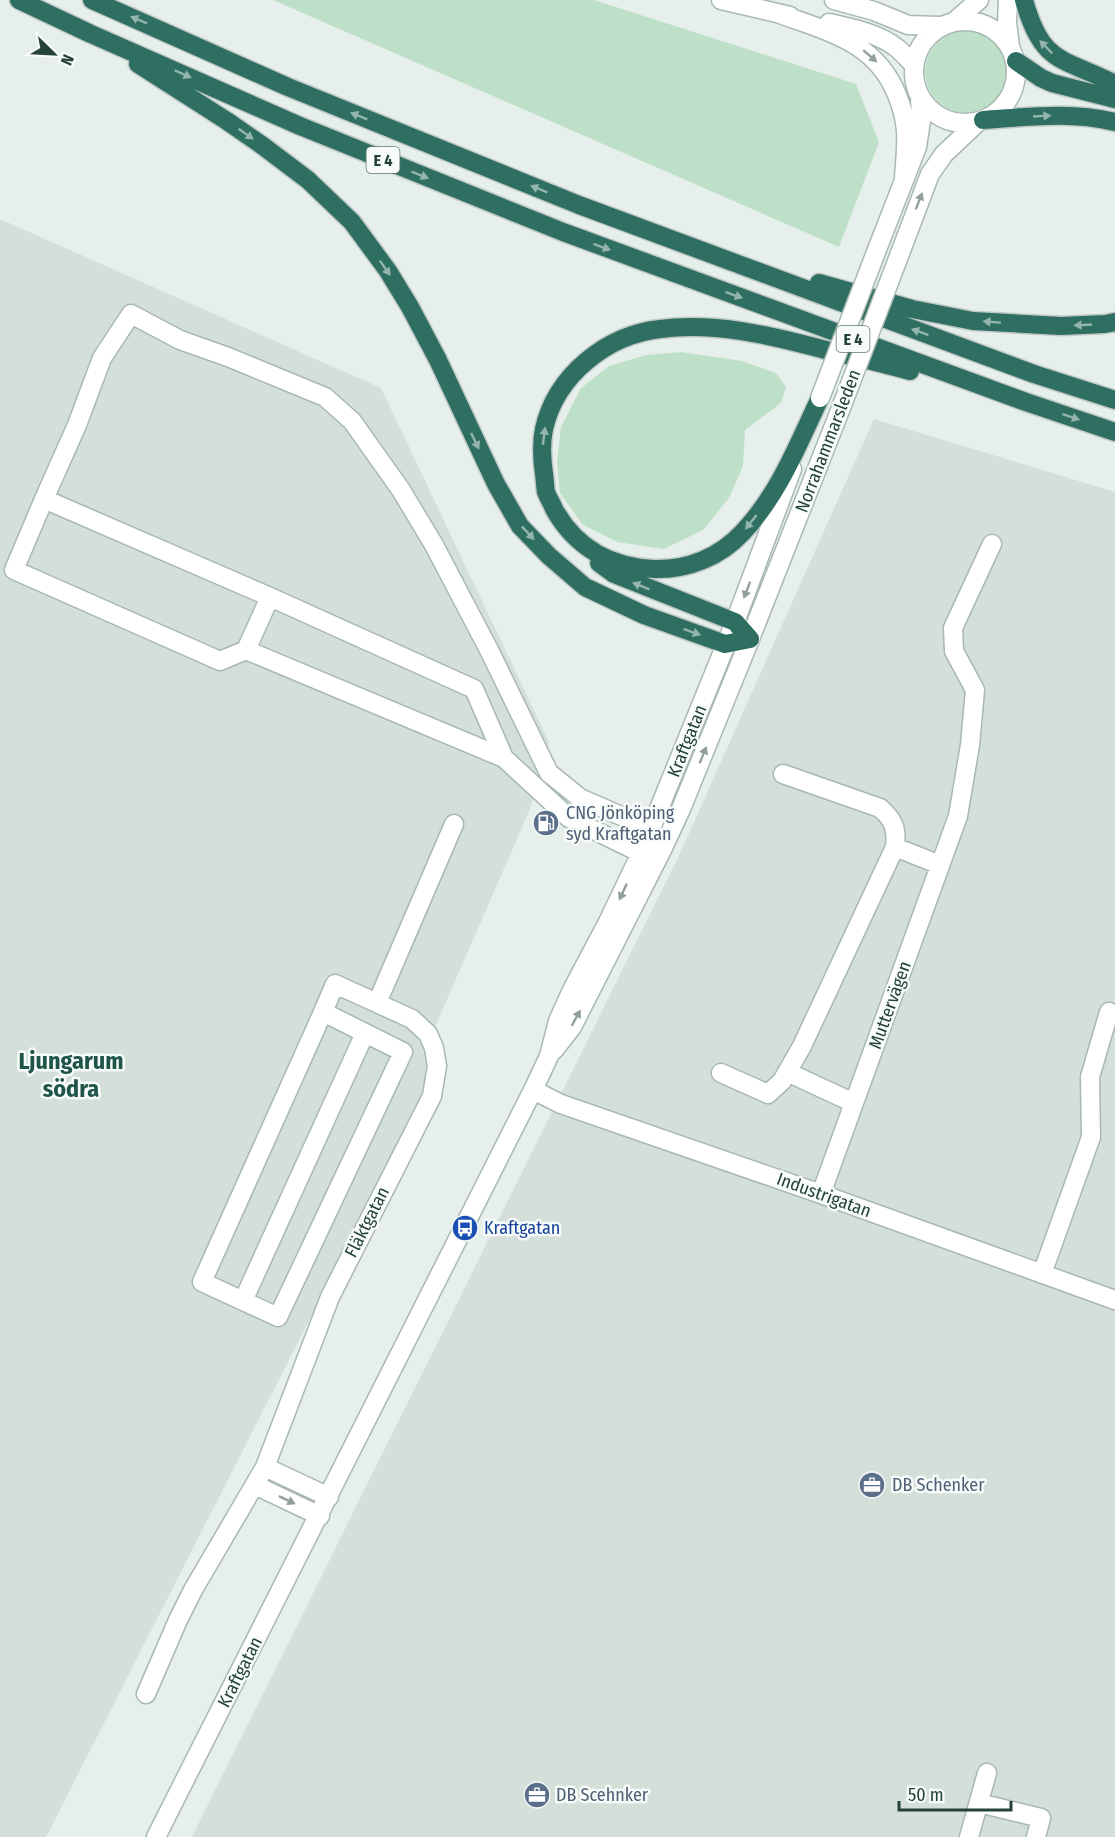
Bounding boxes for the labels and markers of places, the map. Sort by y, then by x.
place label: CNG Jönköping syd Kraftgatan [566,802,675,845]
fuel station icon: CNG Jönköping syd Kraftgatan [531,808,561,838]
bus stop icon: Kraftgatan [450,1213,480,1243]
place label: Kraftgatan [484,1217,560,1239]
office icon: DB Schenker [857,1470,887,1500]
place label: DB Schenker [892,1474,985,1496]
office icon: DB Scehnker [522,1780,552,1810]
place label: DB Scehnker [556,1784,649,1806]

